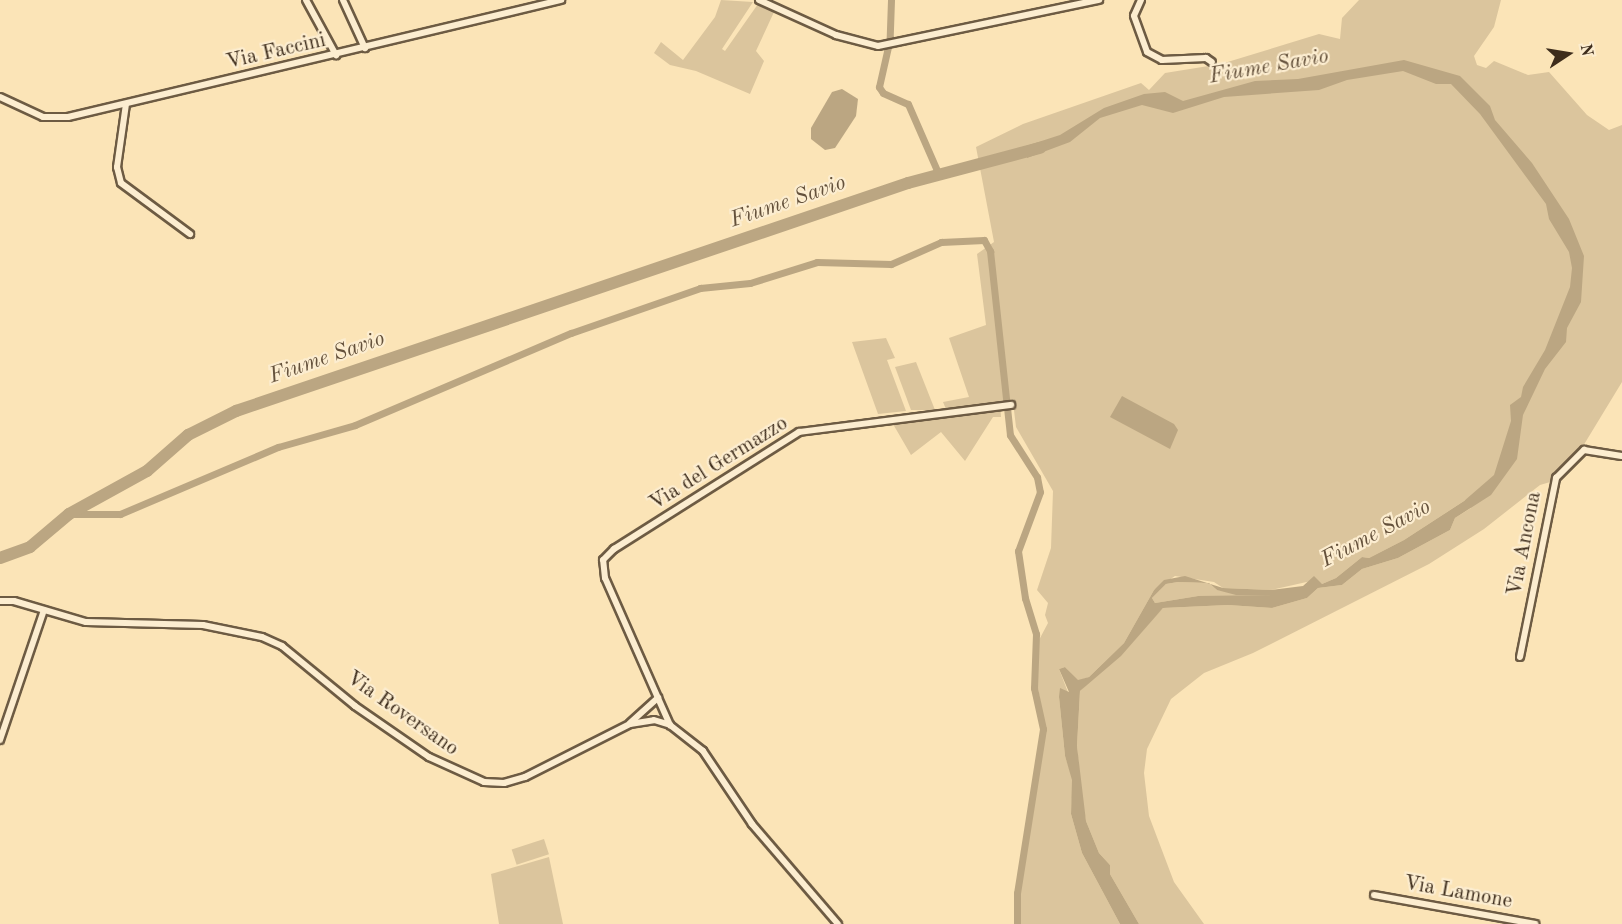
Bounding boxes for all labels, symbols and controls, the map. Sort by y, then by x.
north arrow [1538,24,1598,84]
street label: Via Faccini [224,28,328,76]
text: N [1577,43,1595,58]
water label: Fiume Savio [1207,44,1331,90]
water label: Fiume Savio [727,170,849,234]
water label: Fiume Savio [266,326,388,390]
street label: Via del Germazzo [645,411,793,517]
street label: Via Ancona [1503,490,1547,598]
water label: Fiume Savio [1317,494,1435,574]
street label: Via Roversano [341,666,463,762]
street label: Via Lamone [1402,871,1514,915]

